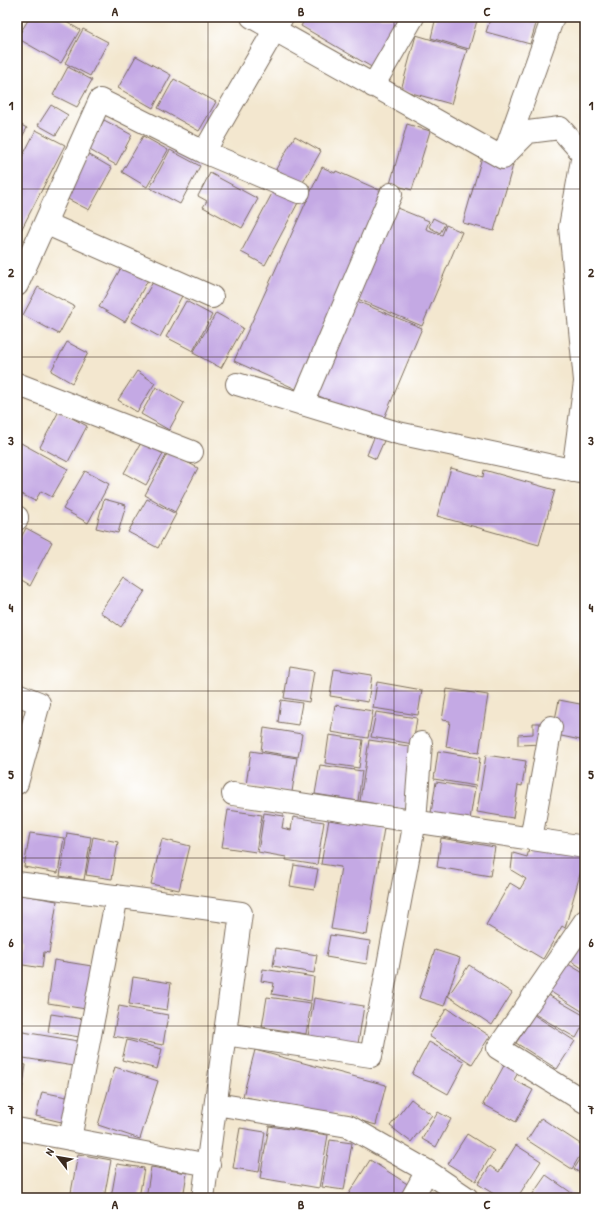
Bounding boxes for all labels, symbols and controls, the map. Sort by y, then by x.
text: A [112,2,119,20]
text: B [298,2,305,20]
text: C [483,2,491,20]
text: 1 [9,96,14,114]
text: 1 [589,96,594,114]
text: 2 [8,263,15,281]
text: 2 [588,263,595,281]
text: 3 [8,431,14,449]
text: 3 [588,431,594,449]
text: 4 [9,598,14,616]
text: 4 [589,598,594,616]
text: 5 [8,765,14,783]
text: 5 [588,765,594,783]
text: 6 [8,933,14,951]
text: 6 [588,933,594,951]
text: 7 [7,1100,15,1118]
text: 7 [587,1100,595,1118]
north arrow [38,1137,78,1177]
text: N [42,1146,57,1158]
text: A [112,1195,119,1213]
text: B [298,1195,305,1213]
text: C [483,1195,491,1213]

